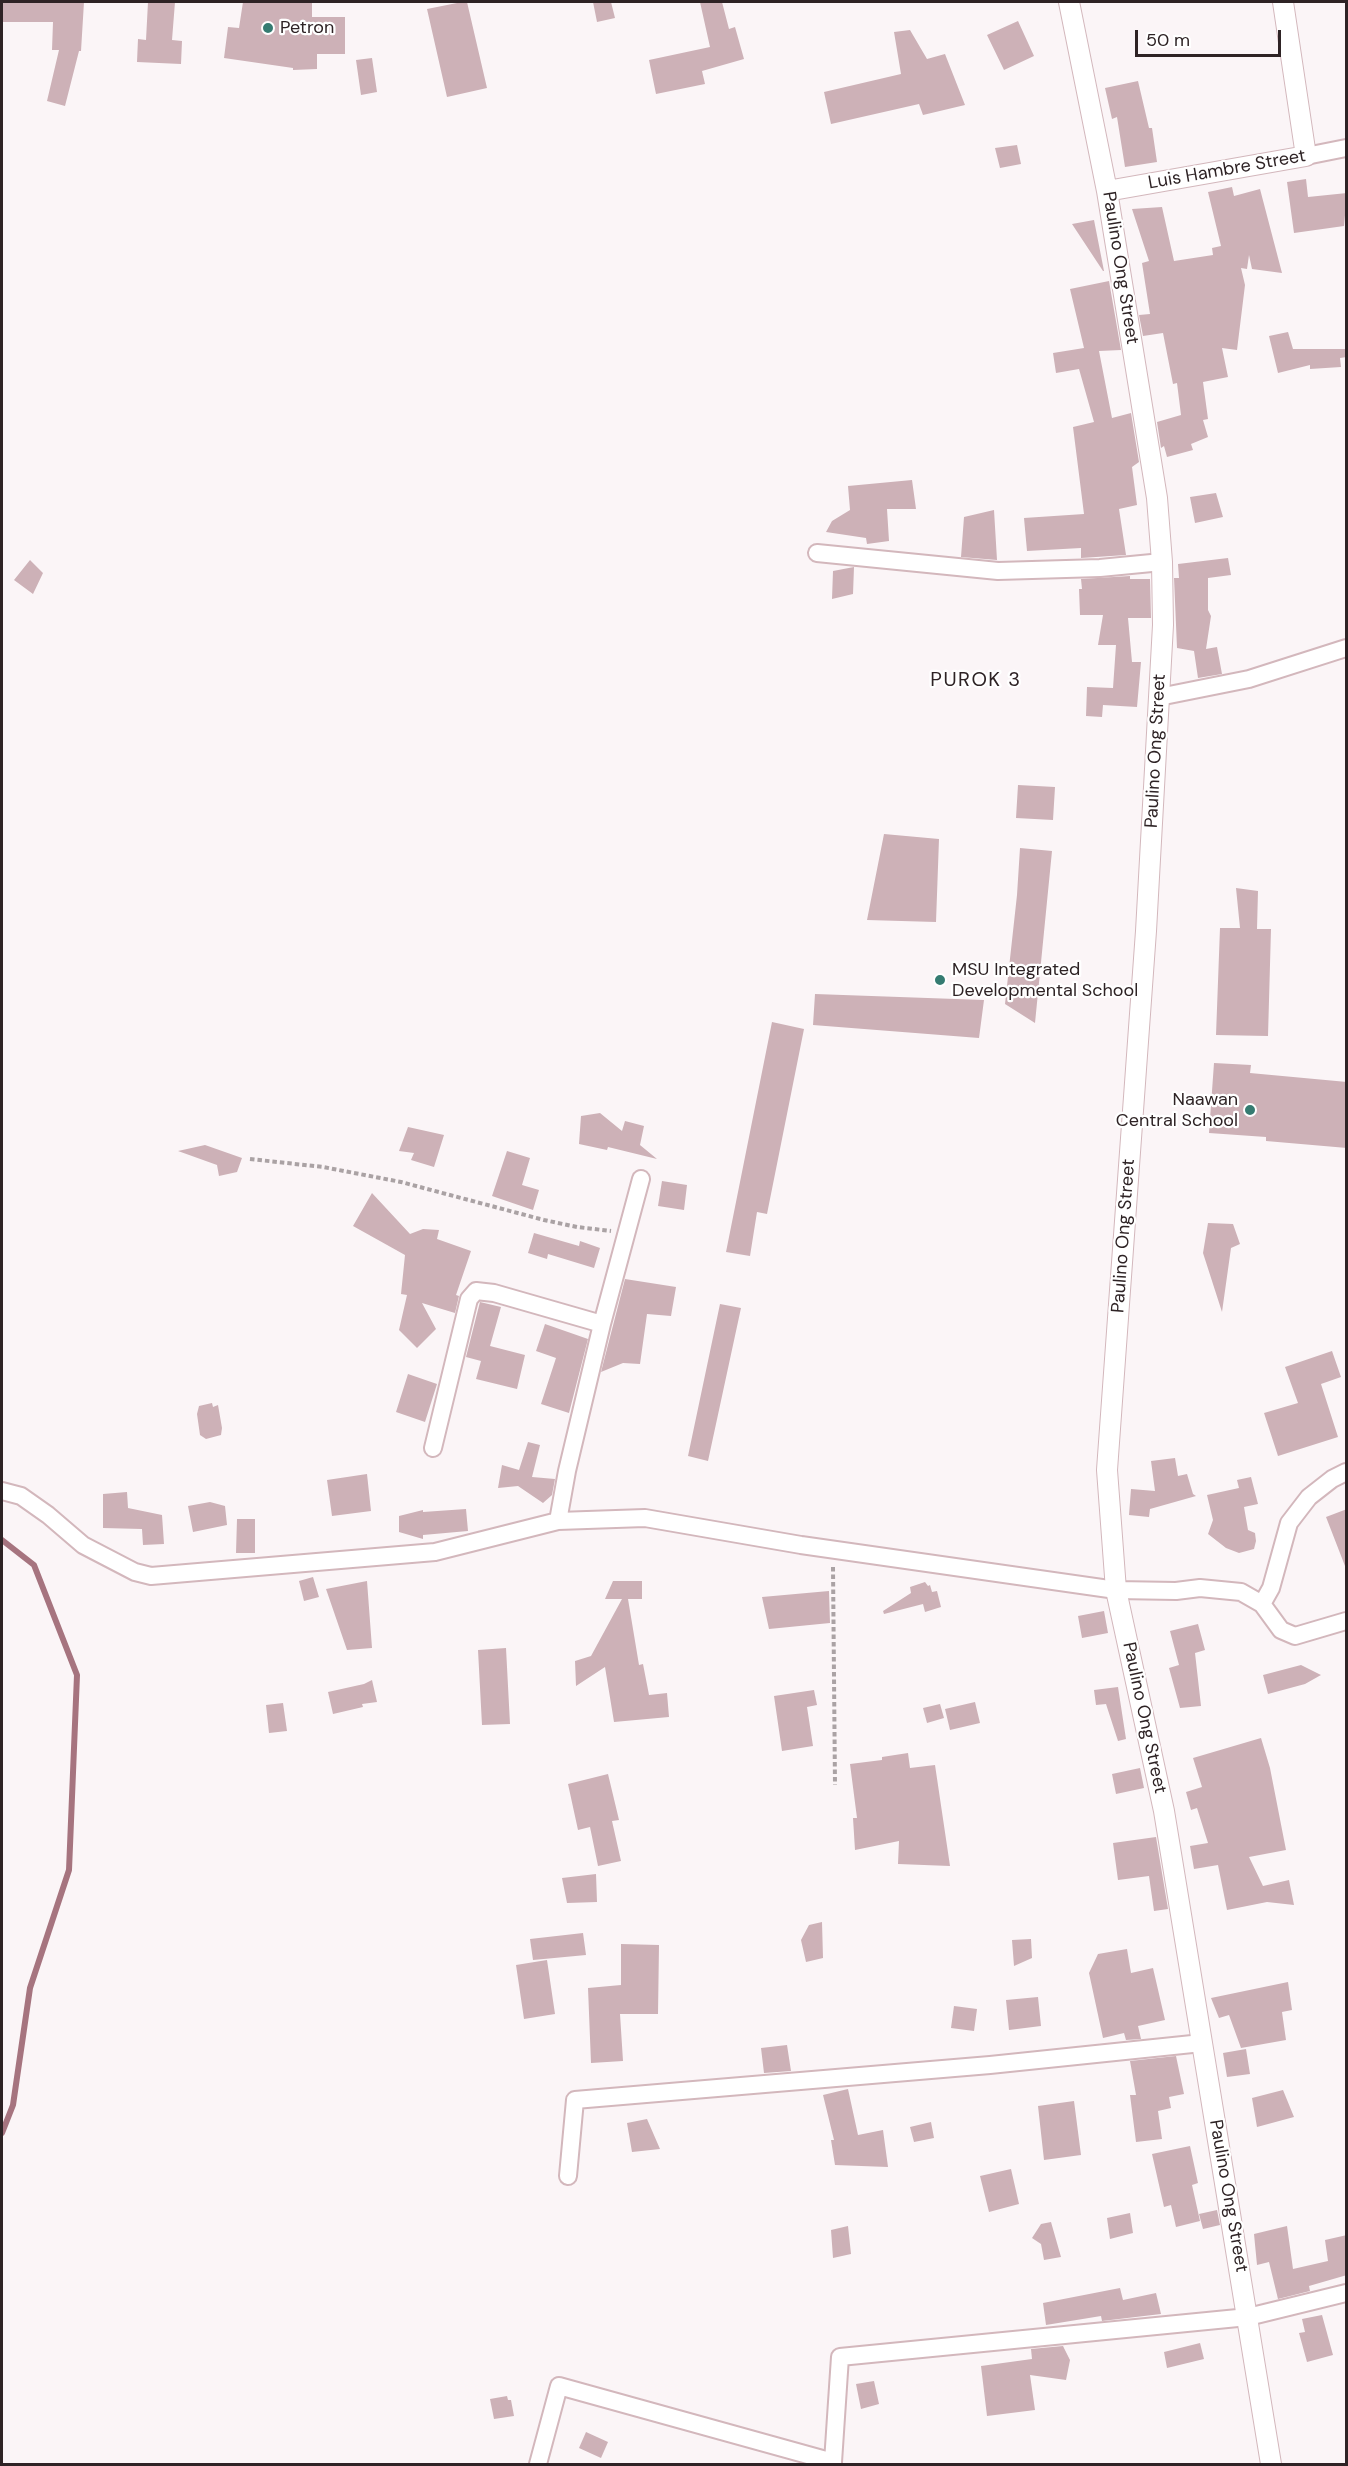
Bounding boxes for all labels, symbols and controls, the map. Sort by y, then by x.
place label: Petron [280,17,334,39]
scale bar [1138,18,1284,56]
marker: Petron [261,21,275,35]
text: 50 m [1146,28,1190,52]
street label: Luis Hambre Street [1147,146,1307,194]
street label: Paulino Ong Street [1097,190,1143,346]
district label: PUROK 3 [930,669,1022,693]
street label: Paulino Ong Street [1141,673,1171,829]
place label: MSU Integrated Developmental School [952,959,1138,1002]
marker: MSU Integrated Developmental School [933,973,947,987]
place label: Naawan Central School [1116,1089,1238,1132]
marker: Naawan Central School [1243,1103,1257,1117]
street label: Paulino Ong Street [1108,1158,1140,1314]
street label: Paulino Ong Street [1117,1640,1171,1796]
street label: Paulino Ong Street [1204,2118,1252,2274]

